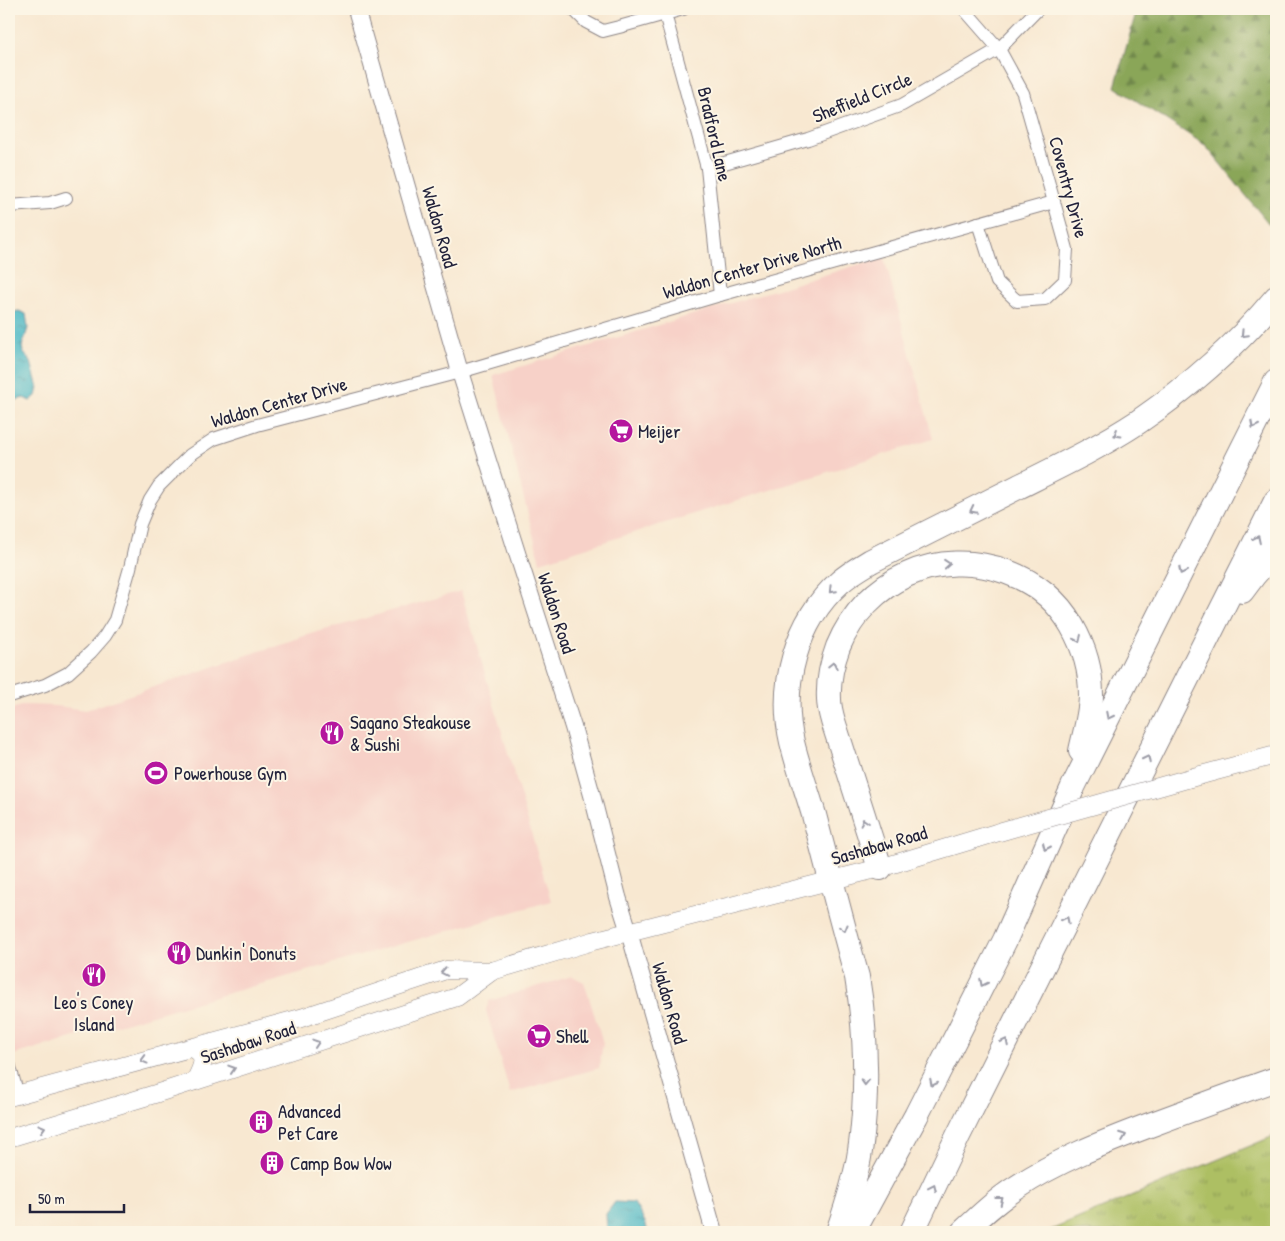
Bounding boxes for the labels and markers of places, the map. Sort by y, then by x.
supermarket icon: Meijer [608,418,634,444]
place label: Meijer [638,418,681,444]
place label: Sagano Steakouse & Sushi [350,709,471,757]
restaurant icon: Sagano Steakouse & Sushi [319,720,345,746]
sports icon: Powerhouse Gym [143,760,169,786]
place label: Powerhouse Gym [174,760,287,786]
restaurant icon: Dunkin' Donuts [166,940,192,966]
place label: Dunkin' Donuts [196,940,296,966]
restaurant icon: Leo's Coney Island [81,962,107,988]
place label: Leo's Coney Island [54,989,134,1037]
supermarket icon: Shell [526,1023,552,1049]
place label: Shell [556,1023,589,1049]
place label: Advanced Pet Care [278,1098,341,1146]
building icon: Advanced Pet Care [248,1109,274,1135]
building icon: Camp Bow Wow [259,1150,285,1176]
place label: Camp Bow Wow [290,1150,392,1176]

